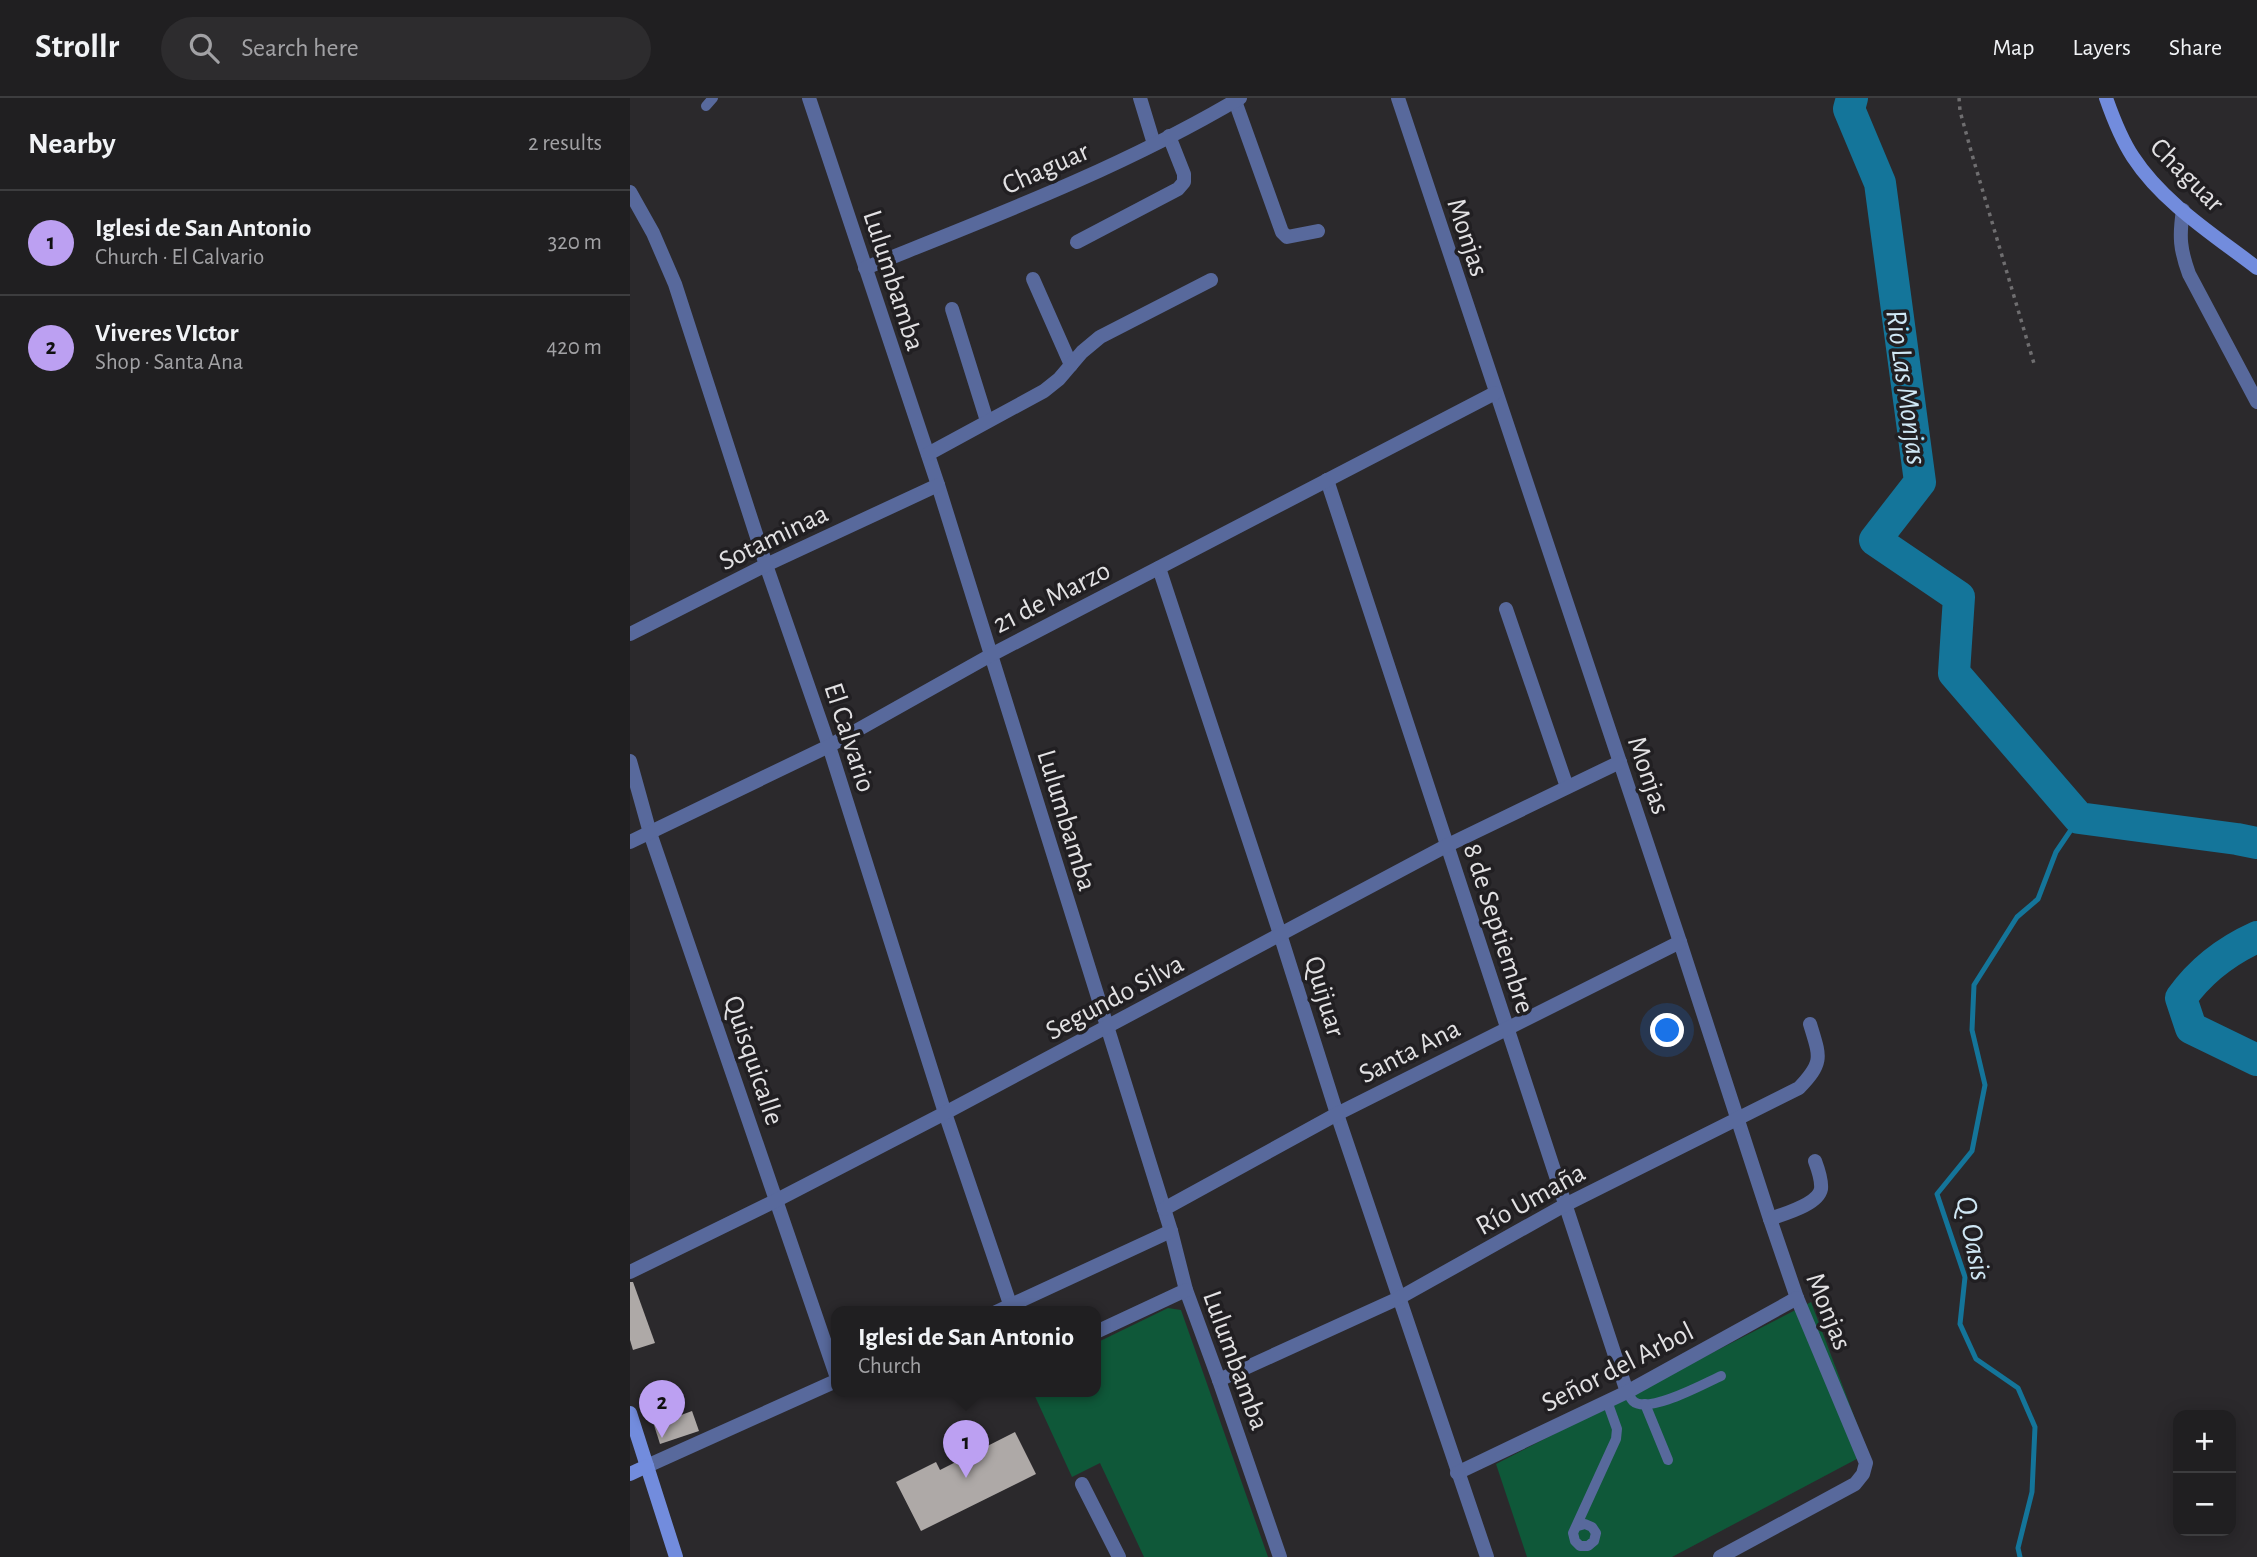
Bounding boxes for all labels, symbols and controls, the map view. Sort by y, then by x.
search box [161,17,651,80]
icon: search [185,29,223,67]
text: Strollr [35,31,119,64]
text: Search here [241,35,359,61]
text: Map [1992,36,2034,60]
text: Layers [2072,36,2131,60]
text: Share [2169,36,2222,60]
text: Nearby [28,129,116,159]
text: 2 results [528,132,602,155]
street label: Chaguar [2144,133,2229,218]
street label: Chaguar [998,137,1093,200]
street label: Monjas [1441,195,1493,280]
street label: Lulumbamba [857,207,929,354]
text: Iglesi de San Antonio [95,215,311,241]
text: 1 [47,231,55,254]
text: 320 m [548,231,602,254]
text: Church · El Calvario [95,246,264,269]
water label: Rio Las Monjas [1880,308,1932,467]
text: Viveres VIctor [95,320,238,346]
text: 2 [46,336,56,359]
text: 420 m [546,336,602,359]
text: Shop · Santa Ana [95,351,243,374]
street label: Sotaminaa [715,499,833,576]
street label: 21 de Marzo [989,556,1115,639]
street label: El Calvario [818,680,880,796]
street label: Monjas [1622,733,1674,818]
street label: Lulumbamba [1031,747,1101,895]
street label: 8 de Septiembre [1457,840,1539,1017]
street label: Segundo Silva [1042,950,1188,1046]
street label: Quijuar [1299,953,1350,1040]
street label: Quisquicalle [718,992,788,1129]
your location [1650,1013,1684,1047]
street label: Santa Ana [1355,1014,1465,1089]
street label: Río Umaña [1472,1158,1590,1241]
water label: Q. Oasis [1950,1194,1996,1283]
street label: Monjas [1800,1269,1856,1354]
street label: Lulumbamba [1197,1287,1273,1434]
popup [831,1306,1101,1397]
street label: Señor del Arbol [1538,1318,1698,1418]
text: Iglesi de San Antonio [858,1324,1074,1350]
text: Church [858,1355,922,1378]
pin: 2 [639,1380,685,1438]
map controls [2173,1410,2236,1536]
button: + [2173,1410,2236,1473]
pin: 1 [943,1420,989,1478]
button: − [2173,1473,2236,1536]

